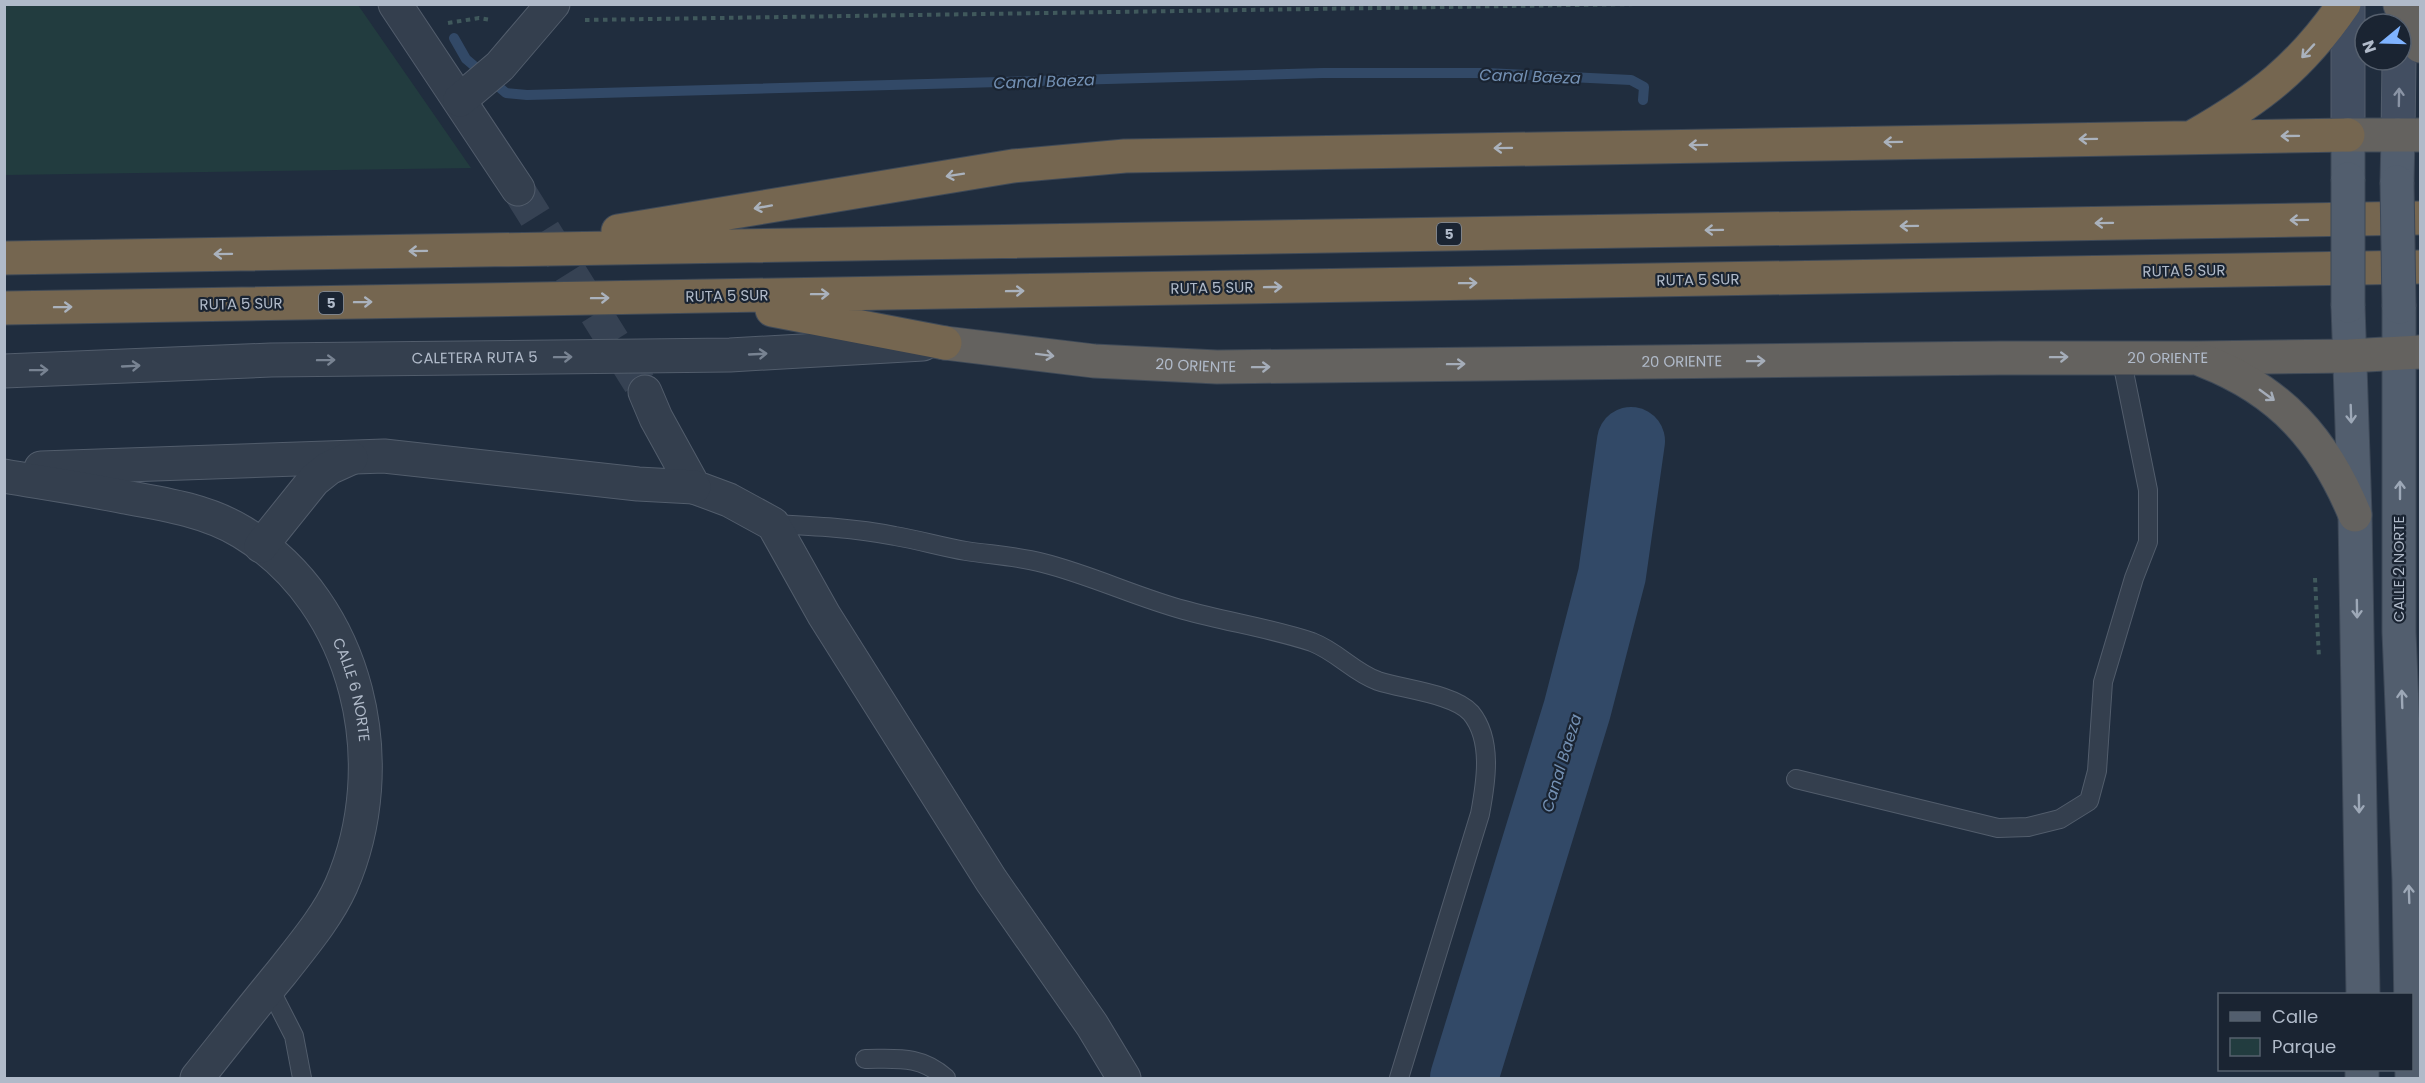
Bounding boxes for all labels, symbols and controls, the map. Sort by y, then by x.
north arrow [2353,12,2413,72]
text: N [2356,37,2382,56]
one-way arrow [2302,43,2316,58]
water label: Canal Baeza [1479,63,1581,90]
water label: Canal Baeza [993,68,1095,95]
one-way arrow [2393,88,2405,108]
one-way arrow [2280,130,2300,142]
one-way arrow [2078,134,2098,145]
one-way arrow [1883,137,1903,148]
one-way arrow [1688,140,1708,151]
one-way arrow [1493,142,1513,154]
one-way arrow [946,170,966,181]
one-way arrow [754,202,774,213]
one-way arrow [2290,214,2310,226]
one-way arrow [2095,217,2115,229]
one-way arrow [1900,220,1920,232]
road number: 5 [1437,223,1461,245]
one-way arrow [1705,224,1725,235]
one-way arrow [409,245,429,257]
one-way arrow [214,248,234,260]
street label: RUTA 5 SUR [2142,259,2226,282]
street label: RUTA 5 SUR [1656,268,1740,291]
street label: RUTA 5 SUR [1170,276,1254,299]
one-way arrow [1458,278,1478,289]
one-way arrow [1263,281,1283,293]
street label: RUTA 5 SUR [685,284,769,307]
one-way arrow [1005,285,1025,297]
one-way arrow [810,289,830,300]
street label: RUTA 5 SUR [199,292,283,315]
road number: 5 [319,292,343,314]
one-way arrow [589,292,609,304]
one-way arrow [352,296,372,308]
one-way arrow [52,301,72,313]
street label: CALETERA RUTA 5 [412,346,538,368]
street label: 20 ORIENTE [2127,347,2208,368]
one-way arrow [747,348,767,359]
one-way arrow [1035,350,1055,361]
street label: 20 ORIENTE [1641,350,1722,372]
one-way arrow [552,351,572,363]
one-way arrow [2048,351,2068,363]
street label: 20 ORIENTE [1155,353,1236,377]
one-way arrow [315,354,335,366]
one-way arrow [1745,355,1765,366]
one-way arrow [1445,358,1465,370]
one-way arrow [121,361,141,372]
one-way arrow [1250,361,1270,372]
one-way arrow [28,364,48,376]
one-way arrow [2259,389,2275,401]
one-way arrow [2346,404,2357,424]
one-way arrow [2394,480,2406,500]
street label: CALLE 2 NORTE [2388,516,2409,622]
one-way arrow [2351,599,2363,619]
street label: CALLE 6 NORTE [328,634,375,743]
one-way arrow [2396,690,2407,710]
water label: Canal Baeza [1536,711,1587,815]
one-way arrow [2354,794,2365,814]
one-way arrow [2404,885,2415,905]
legend [2218,993,2413,1071]
text: Calle [2272,1004,2318,1029]
text: Parque [2272,1034,2336,1059]

